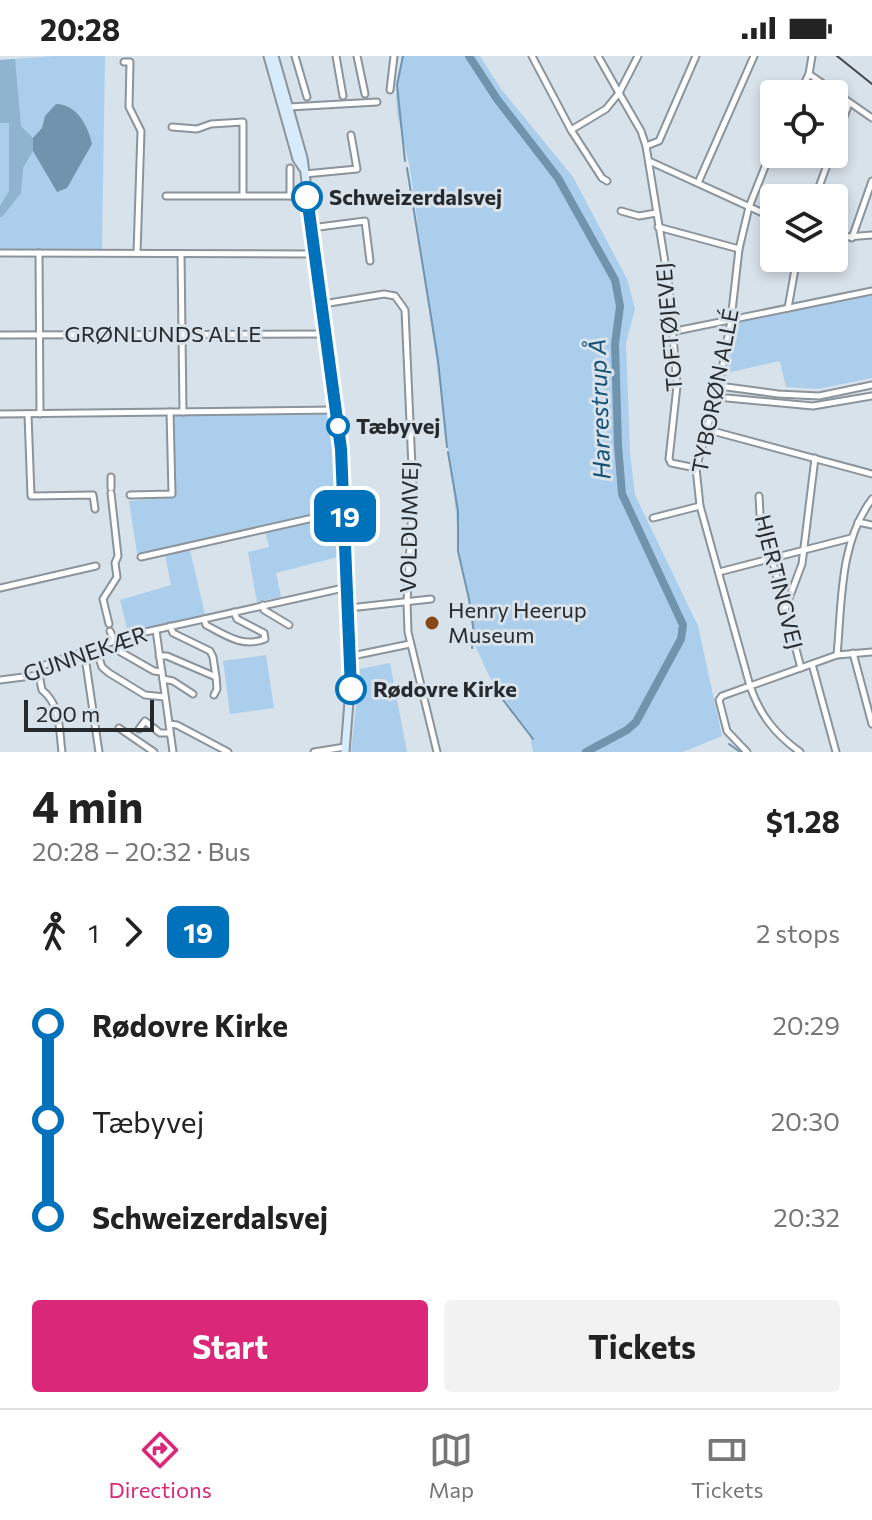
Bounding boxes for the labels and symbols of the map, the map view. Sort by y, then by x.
marker: Schweizerdalsvej [292,182,322,212]
place label: Schweizerdalsvej [329,183,502,210]
street label: TOFTØJEVEJ [649,261,688,393]
street label: TYBORØN ALLÉ [685,306,744,476]
street label: GRØNLUNDS ALLE [65,320,261,347]
water label: Harrestrup Å [582,338,615,480]
place label: Tæbyvej [356,412,440,439]
marker: Tæbyvej [327,415,349,437]
street label: VOLDUMVEJ [394,461,423,593]
line badge: 19 [309,490,381,542]
street label: HJERTINGVEJ [750,512,809,652]
place label: Henry Heerup Museum [448,596,587,648]
marker: Henry Heerup Museum [423,614,441,632]
street label: GUNNEKÆR [19,620,151,687]
marker: Rødovre Kirke [336,674,366,704]
place label: Rødovre Kirke [373,675,517,702]
scale bar [24,696,154,732]

